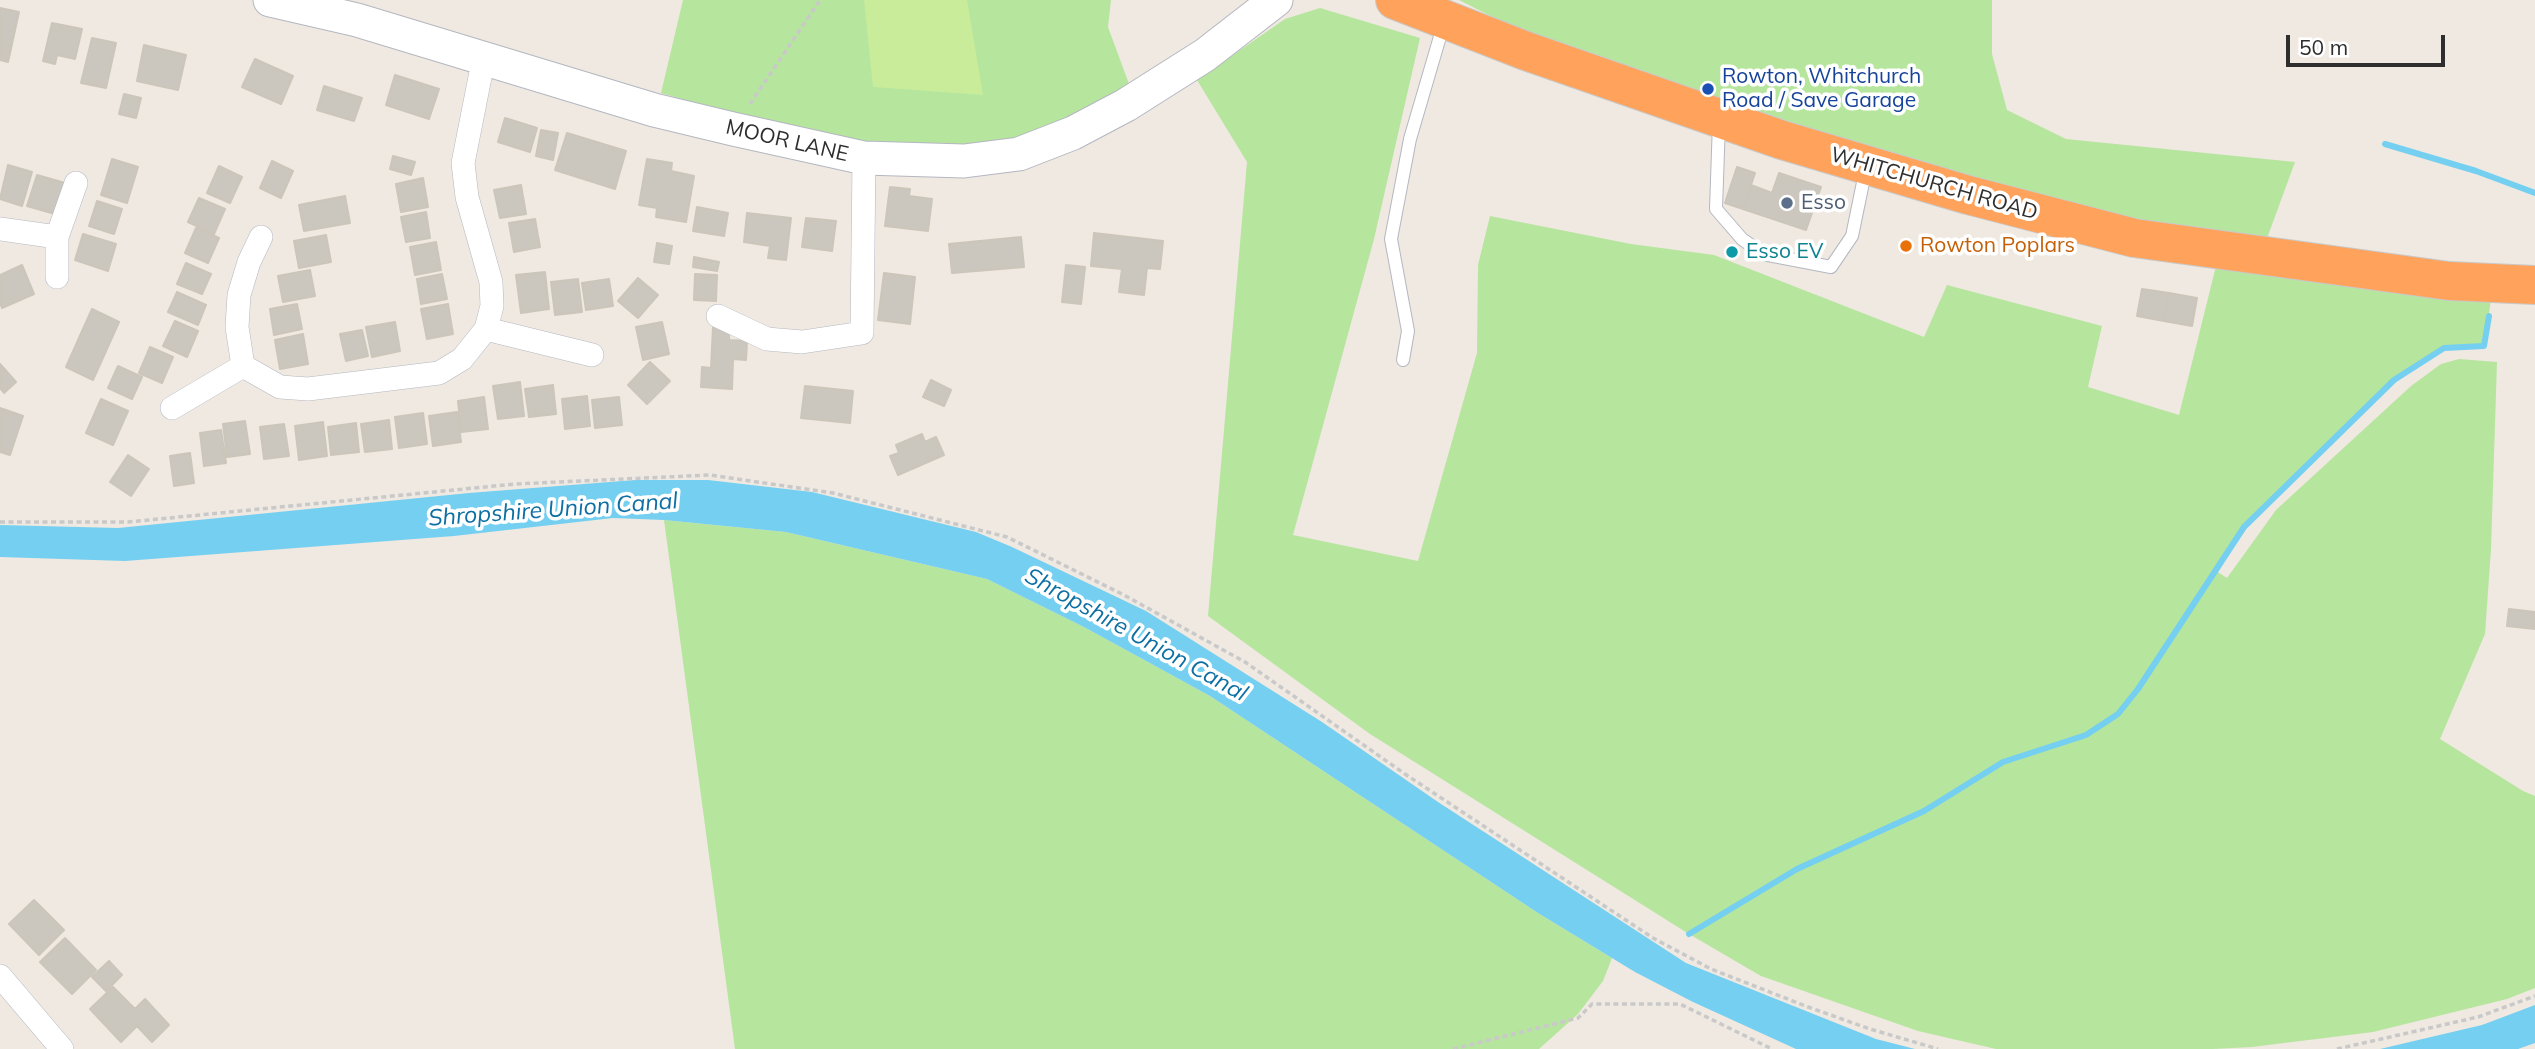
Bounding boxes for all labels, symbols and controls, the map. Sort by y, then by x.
scale bar [2290,21,2449,65]
text: 50 m [2299,34,2348,60]
place label: Rowton, Whitchurch Road / Save Garage [1722,64,1921,114]
marker: Rowton, Whitchurch Road / Save Garage [1700,81,1716,97]
street label: MOOR LANE [723,115,851,167]
street label: WHITCHURCH ROAD [1828,142,2040,226]
place label: Esso [1801,190,1846,216]
marker: Esso [1779,195,1795,211]
place label: Rowton Poplars [1920,233,2075,259]
marker: Rowton Poplars [1898,238,1914,254]
place label: Esso EV [1746,239,1823,265]
marker: Esso EV [1724,244,1740,260]
water label: Shropshire Union Canal [427,488,679,532]
water label: Shropshire Union Canal [1020,562,1252,708]

